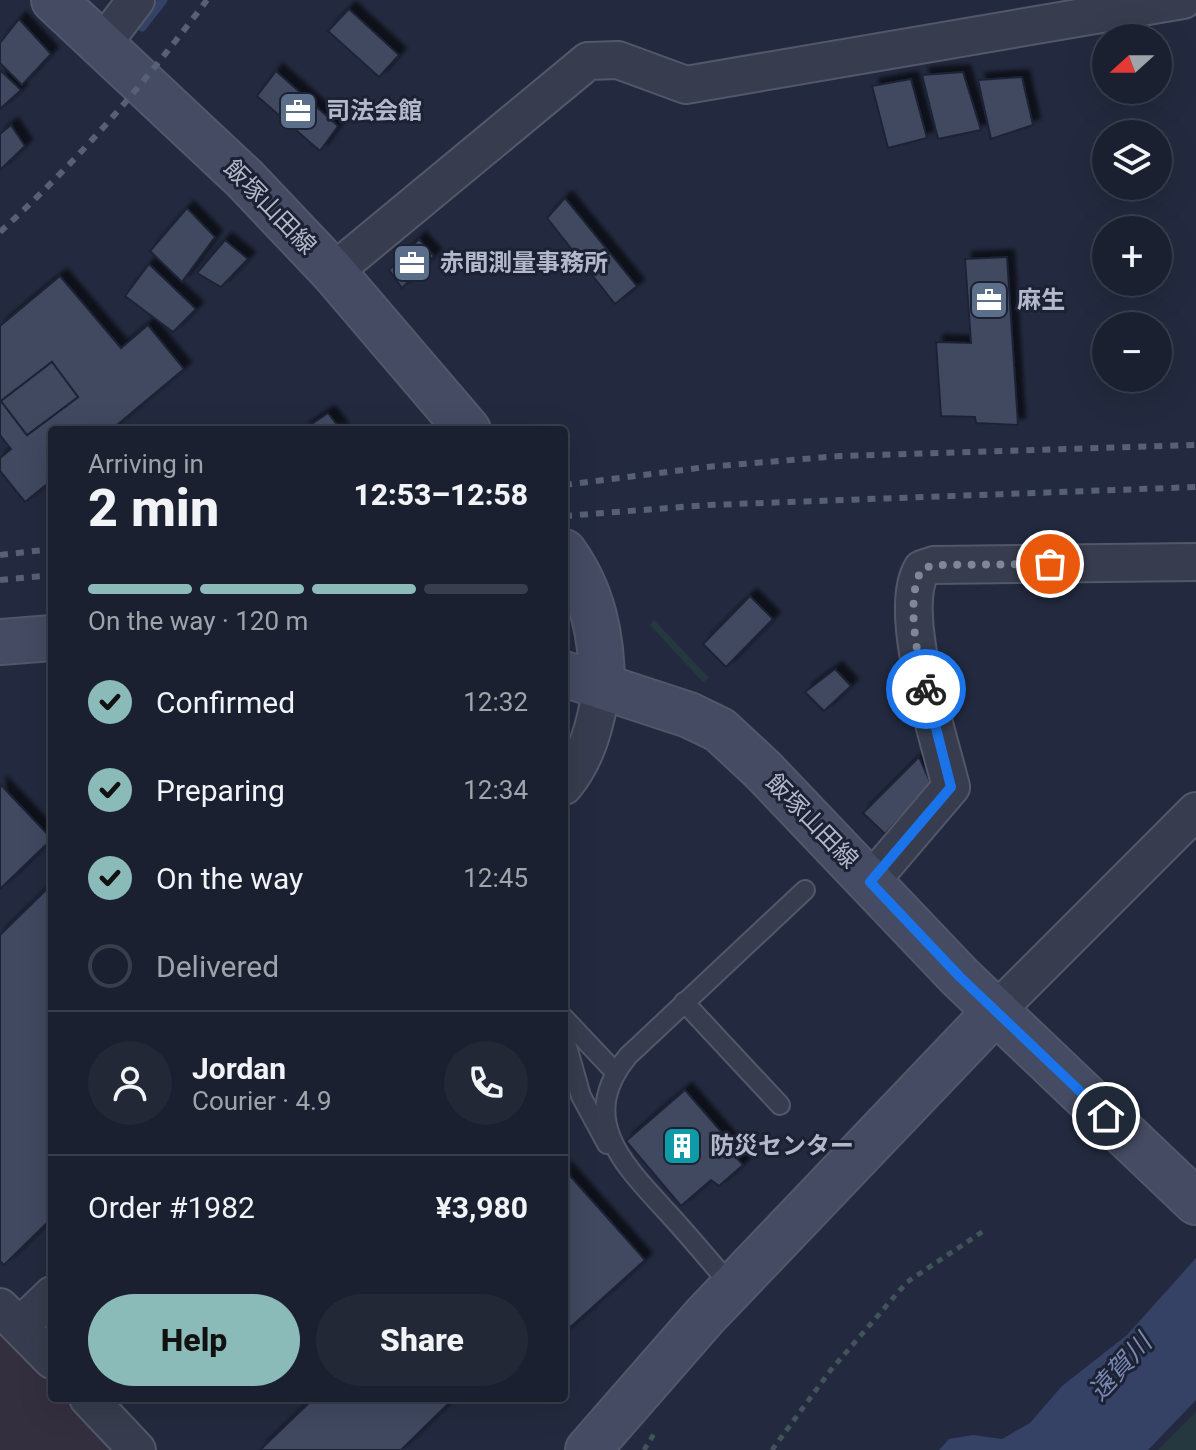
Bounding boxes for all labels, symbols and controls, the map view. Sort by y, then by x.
north arrow [1092,24,1172,104]
map controls [1092,24,1172,392]
office icon: 司法会館 [277,90,319,132]
place label: 司法会館 [326,97,422,125]
button: layers [1092,120,1172,200]
street label: 飯塚山田線 [218,154,322,260]
button: + [1092,216,1172,296]
office icon: 赤間測量事務所 [391,242,433,284]
place label: 赤間測量事務所 [440,249,608,277]
office icon: 麻生 [968,279,1010,321]
place label: 麻生 [1017,286,1065,314]
button: − [1092,312,1172,392]
text: Arriving in [88,449,204,479]
text: 12:53–12:58 [353,477,528,512]
text: 2 min [88,478,219,539]
pin [1016,530,1084,598]
icon: bag [1028,542,1072,586]
text: On the way · 120 m [88,606,308,636]
courier [886,649,966,729]
icon: bike [904,667,948,711]
icon: check [88,680,132,724]
text: Confirmed [156,685,295,720]
text: 12:32 [463,687,528,717]
icon: check [88,768,132,812]
street label: 飯塚山田線 [760,768,864,874]
text: Preparing [156,773,285,808]
text: 12:34 [463,775,528,805]
icon: check [88,856,132,900]
text: On the way [156,861,303,896]
text: 12:45 [463,863,528,893]
text: Delivered [156,949,279,984]
button: person [88,1041,172,1125]
button: phone [444,1041,528,1125]
text: Jordan [192,1051,286,1086]
pin [1072,1082,1140,1150]
text: Courier · 4.9 [192,1086,332,1116]
icon: home [1084,1094,1128,1138]
building icon: 防災センター [661,1125,703,1167]
place label: 防災センター [710,1132,854,1160]
text: Order #1982 [88,1190,255,1225]
text: ¥3,980 [436,1190,528,1225]
button: Help [88,1294,300,1386]
button: Share [316,1294,528,1386]
water label: 遠賀川 [1083,1326,1159,1406]

